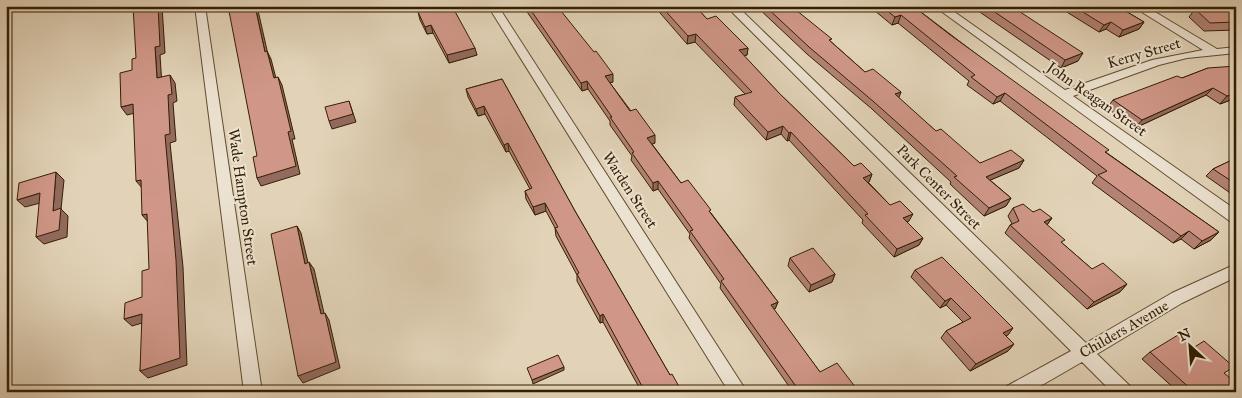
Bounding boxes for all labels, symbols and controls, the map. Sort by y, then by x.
street label: Kerry Street [1105,34,1183,72]
street label: John Reagan Street [1041,57,1151,141]
street label: Wade Hampton Street [224,127,262,267]
street label: Park Center Street [893,141,986,234]
street label: Warden Street [599,148,662,232]
street label: Childers Avenue [1076,296,1172,362]
north arrow [1164,320,1214,370]
text: N [1175,324,1194,345]

